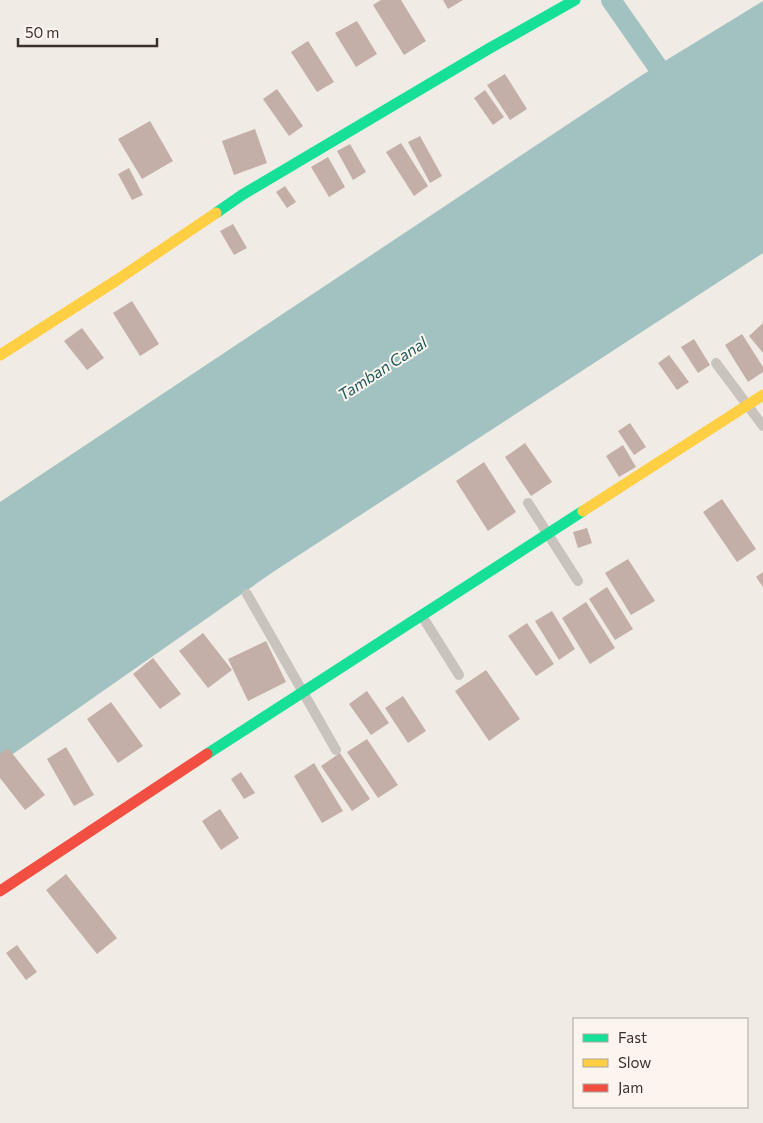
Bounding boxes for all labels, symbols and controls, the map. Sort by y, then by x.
scale bar [18,15,156,47]
text: 50 m [25,23,59,41]
water label: Tamban Canal [334,332,431,404]
legend [573,1018,748,1108]
text: Fast [618,1028,647,1046]
text: Slow [618,1053,651,1071]
text: Jam [618,1078,643,1096]

